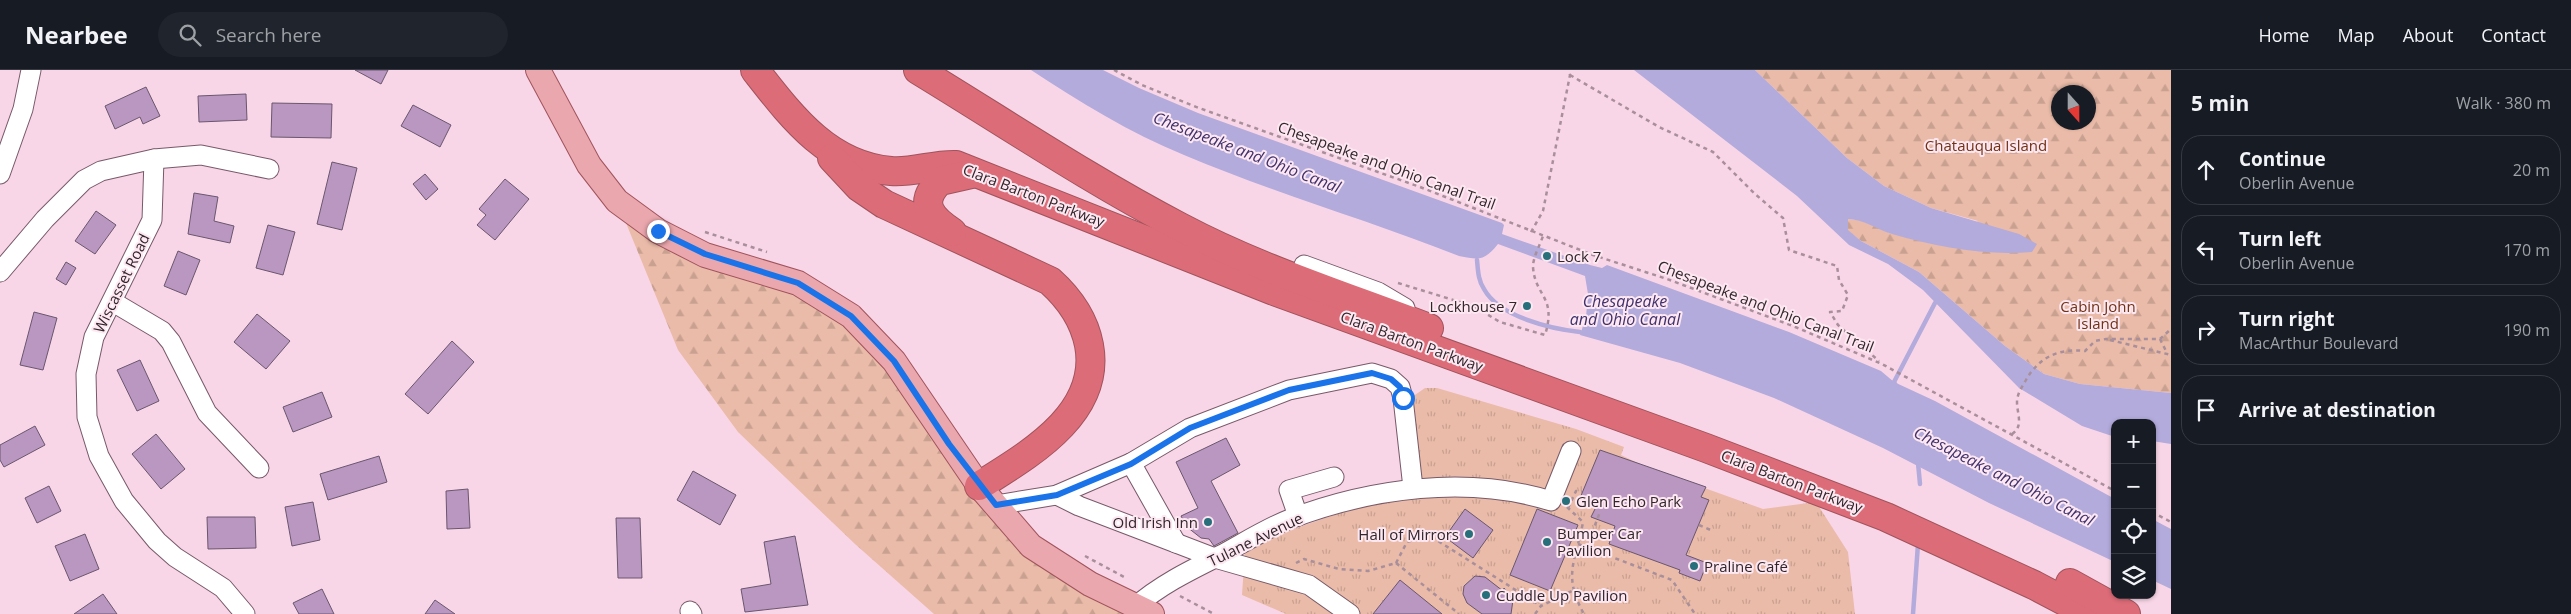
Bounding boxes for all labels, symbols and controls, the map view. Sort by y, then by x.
search box [158,12,508,57]
text: Nearbee [25,18,128,51]
icon: search [176,21,204,49]
text: Search here [216,22,322,48]
text: Home [2259,23,2309,47]
text: Map [2337,23,2375,47]
text: About [2403,23,2453,47]
text: Contact [2481,23,2546,47]
north arrow [2051,85,2096,130]
text: 5 min [2191,89,2249,117]
text: Walk · 380 m [2456,92,2551,114]
water label: Chesapeake and Ohio Canal [1150,106,1345,198]
street label: Chesapeake and Ohio Canal Trail [1275,116,1499,214]
park label: Chatauqua Island [1925,135,2047,155]
text: Continue [2239,146,2326,172]
icon: ahead [2192,156,2220,184]
street label: Clara Barton Parkway [960,159,1108,231]
text: 20 m [2513,159,2550,181]
text: Oberlin Avenue [2239,172,2355,194]
route end [647,220,670,243]
text: Turn left [2239,226,2321,252]
street label: Wiscasset Road [88,230,154,336]
icon: left [2192,236,2220,264]
text: 170 m [2504,239,2550,261]
place label: Lock 7 [1557,246,1601,266]
marker: Lock 7 [1541,250,1553,262]
text: Oberlin Avenue [2239,252,2355,274]
street label: Chesapeake and Ohio Canal Trail [1655,255,1877,357]
water label: Chesapeake and Ohio Canal [1570,290,1681,330]
place label: Lockhouse 7 [1430,296,1517,316]
park label: Cabin John Island [2060,296,2136,333]
marker: Lockhouse 7 [1521,300,1533,312]
street label: Clara Barton Parkway [1338,306,1487,376]
text: Turn right [2239,306,2334,332]
icon: right [2192,316,2220,344]
text: 190 m [2504,319,2550,341]
text: MacArthur Boulevard [2239,332,2399,354]
route start [1392,387,1415,410]
icon: arrive [2192,396,2220,424]
text: Arrive at destination [2239,397,2436,423]
map controls [2111,419,2156,599]
button: + [2111,419,2156,464]
water label: Chesapeake and Ohio Canal [1910,421,2099,531]
street label: Clara Barton Parkway [1718,445,1866,517]
button: − [2111,464,2156,509]
place label: Glen Echo Park [1576,491,1681,511]
marker: Glen Echo Park [1560,495,1572,507]
street label: Tulane Avenue [1204,507,1306,571]
button: locate [2111,509,2156,554]
place label: Old Irish Inn [1113,512,1198,532]
marker: Old Irish Inn [1202,516,1214,528]
place label: Bumper Car Pavilion [1557,523,1641,560]
place label: Hall of Mirrors [1358,524,1459,544]
marker: Hall of Mirrors [1463,528,1475,540]
marker: Bumper Car Pavilion [1541,536,1553,548]
button: layers [2111,554,2156,599]
place label: Praline Café [1704,556,1788,576]
marker: Praline Café [1688,560,1700,572]
place label: Cuddle Up Pavilion [1496,585,1628,605]
marker: Cuddle Up Pavilion [1480,589,1492,601]

